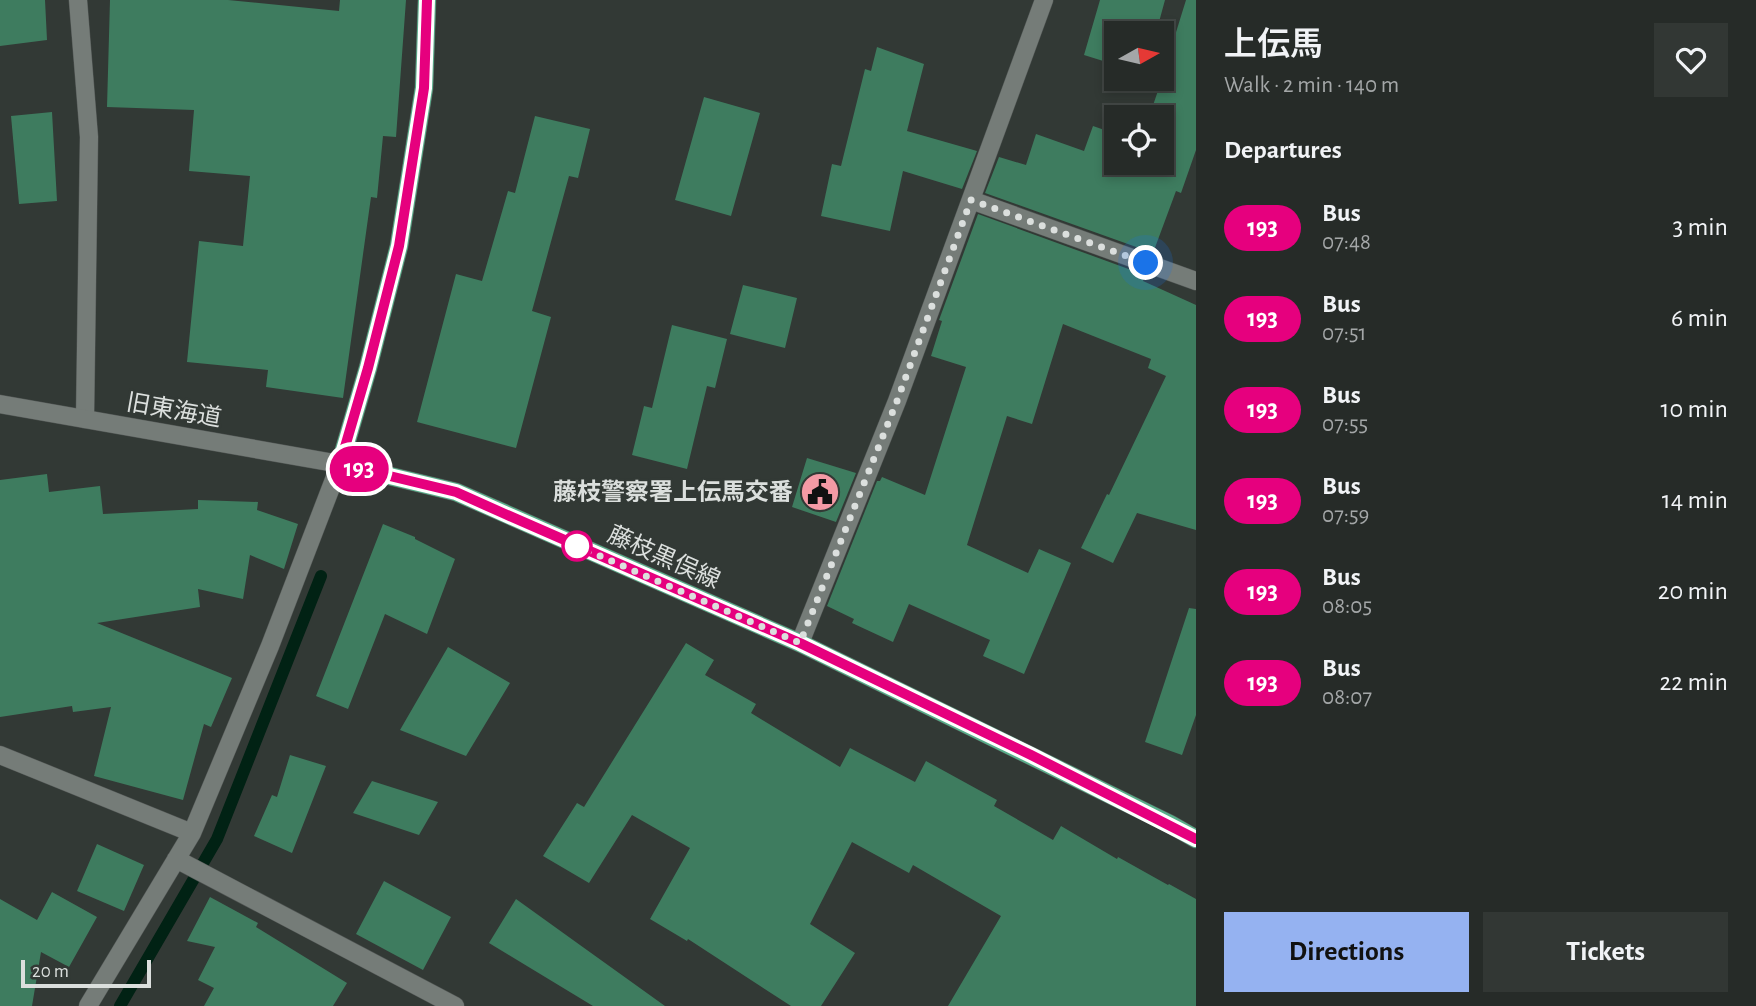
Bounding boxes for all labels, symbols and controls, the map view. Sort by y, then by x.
north arrow [1104,21,1174,91]
map controls [1104,21,1174,175]
button: heart [1654,23,1728,97]
text: 上伝馬 [1224,29,1323,62]
text: Walk · 2 min · 140 m [1224,74,1399,97]
button: locate [1104,105,1174,175]
text: Departures [1224,137,1342,163]
text: Bus [1322,200,1361,226]
text: 3 min [1672,214,1728,240]
text: 193 [1247,216,1278,240]
text: 07:48 [1322,231,1371,254]
your location [1128,245,1163,280]
text: Bus [1322,291,1361,317]
text: 6 min [1671,305,1728,331]
text: 193 [1247,307,1278,331]
text: 07:51 [1322,322,1367,345]
text: Bus [1322,382,1361,408]
street label: 旧東海道 [124,389,224,431]
text: 10 min [1661,396,1728,422]
text: 193 [1247,398,1278,422]
text: 07:55 [1322,413,1368,436]
line badge: 193 [319,446,399,492]
text: 193 [344,457,374,481]
public building icon: 藤枝警察署上伝馬交番 [799,471,841,513]
text: Bus [1322,473,1361,499]
place label: 藤枝警察署上伝馬交番 [553,479,793,505]
text: 14 min [1662,487,1728,513]
text: 193 [1247,489,1278,513]
text: 07:59 [1322,504,1369,527]
street label: 藤枝黒俣線 [604,521,724,593]
unlabelled marker [562,531,592,561]
text: Bus [1322,564,1361,590]
text: 20 min [1658,578,1728,604]
text: 193 [1247,580,1278,604]
text: 08:05 [1322,595,1372,618]
text: Bus [1322,655,1361,681]
text: 22 min [1660,669,1728,695]
text: 193 [1247,671,1278,695]
text: 08:07 [1322,686,1372,709]
button: Directions [1224,912,1469,992]
button: Tickets [1483,912,1728,992]
scale bar [21,957,150,989]
text: 20 m [32,962,69,981]

